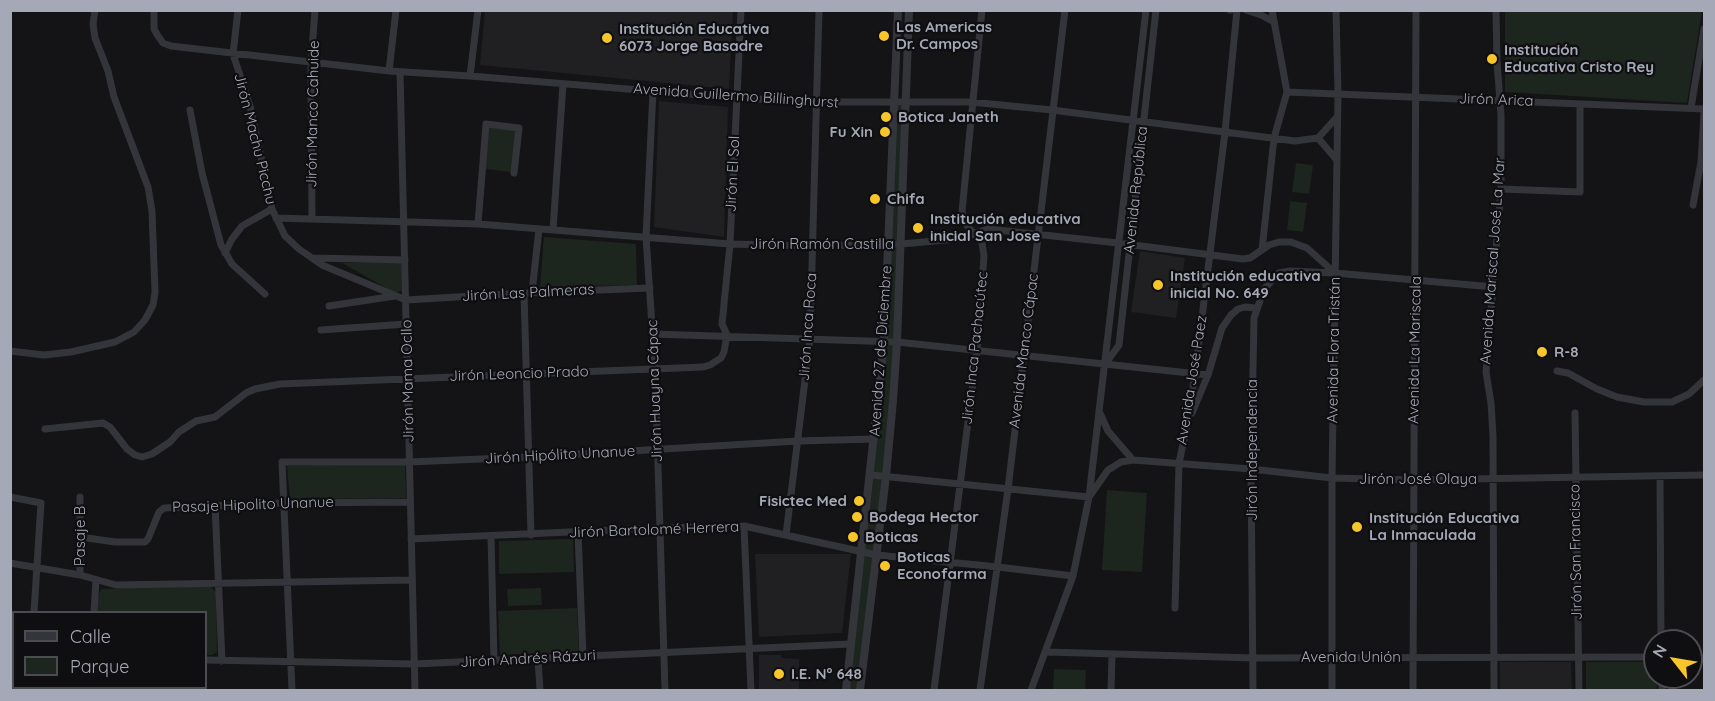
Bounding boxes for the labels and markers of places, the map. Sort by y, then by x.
place label: Las Americas Dr. Campos [896,18,992,53]
place label: Institución Educativa 6073 Jorge Basadre [619,20,769,55]
marker: Las Americas Dr. Campos [877,29,891,43]
marker: Institución Educativa 6073 Jorge Basadre [600,31,614,45]
place label: Institución Educativa Cristo Rey [1504,41,1654,76]
marker: Institución Educativa Cristo Rey [1485,52,1499,66]
place label: Botica Janeth [898,108,999,126]
marker: Botica Janeth [879,110,893,124]
place label: Fu Xin [829,123,873,141]
marker: Fu Xin [878,125,892,139]
place label: Chifa [887,190,925,208]
marker: Chifa [868,192,882,206]
place label: Institución educativa inicial San Jose [930,210,1081,245]
marker: Institución educativa inicial San Jose [911,221,925,235]
place label: Institución educativa inicial No. 649 [1170,267,1321,302]
marker: Institución educativa inicial No. 649 [1151,278,1165,292]
place label: R-8 [1554,343,1578,361]
marker: R-8 [1535,345,1549,359]
place label: Fisictec Med [759,492,847,510]
marker: Fisictec Med [852,494,866,508]
place label: Bodega Hector [869,508,979,526]
place label: Institución Educativa La Inmaculada [1369,509,1519,544]
marker: Bodega Hector [850,510,864,524]
marker: Institución Educativa La Inmaculada [1350,520,1364,534]
place label: Boticas [865,528,918,546]
marker: Boticas [846,530,860,544]
place label: Boticas Econofarma [897,548,987,583]
marker: Boticas Econofarma [878,559,892,573]
place label: I.E. N° 648 [791,665,862,683]
marker: I.E. N° 648 [772,667,786,681]

